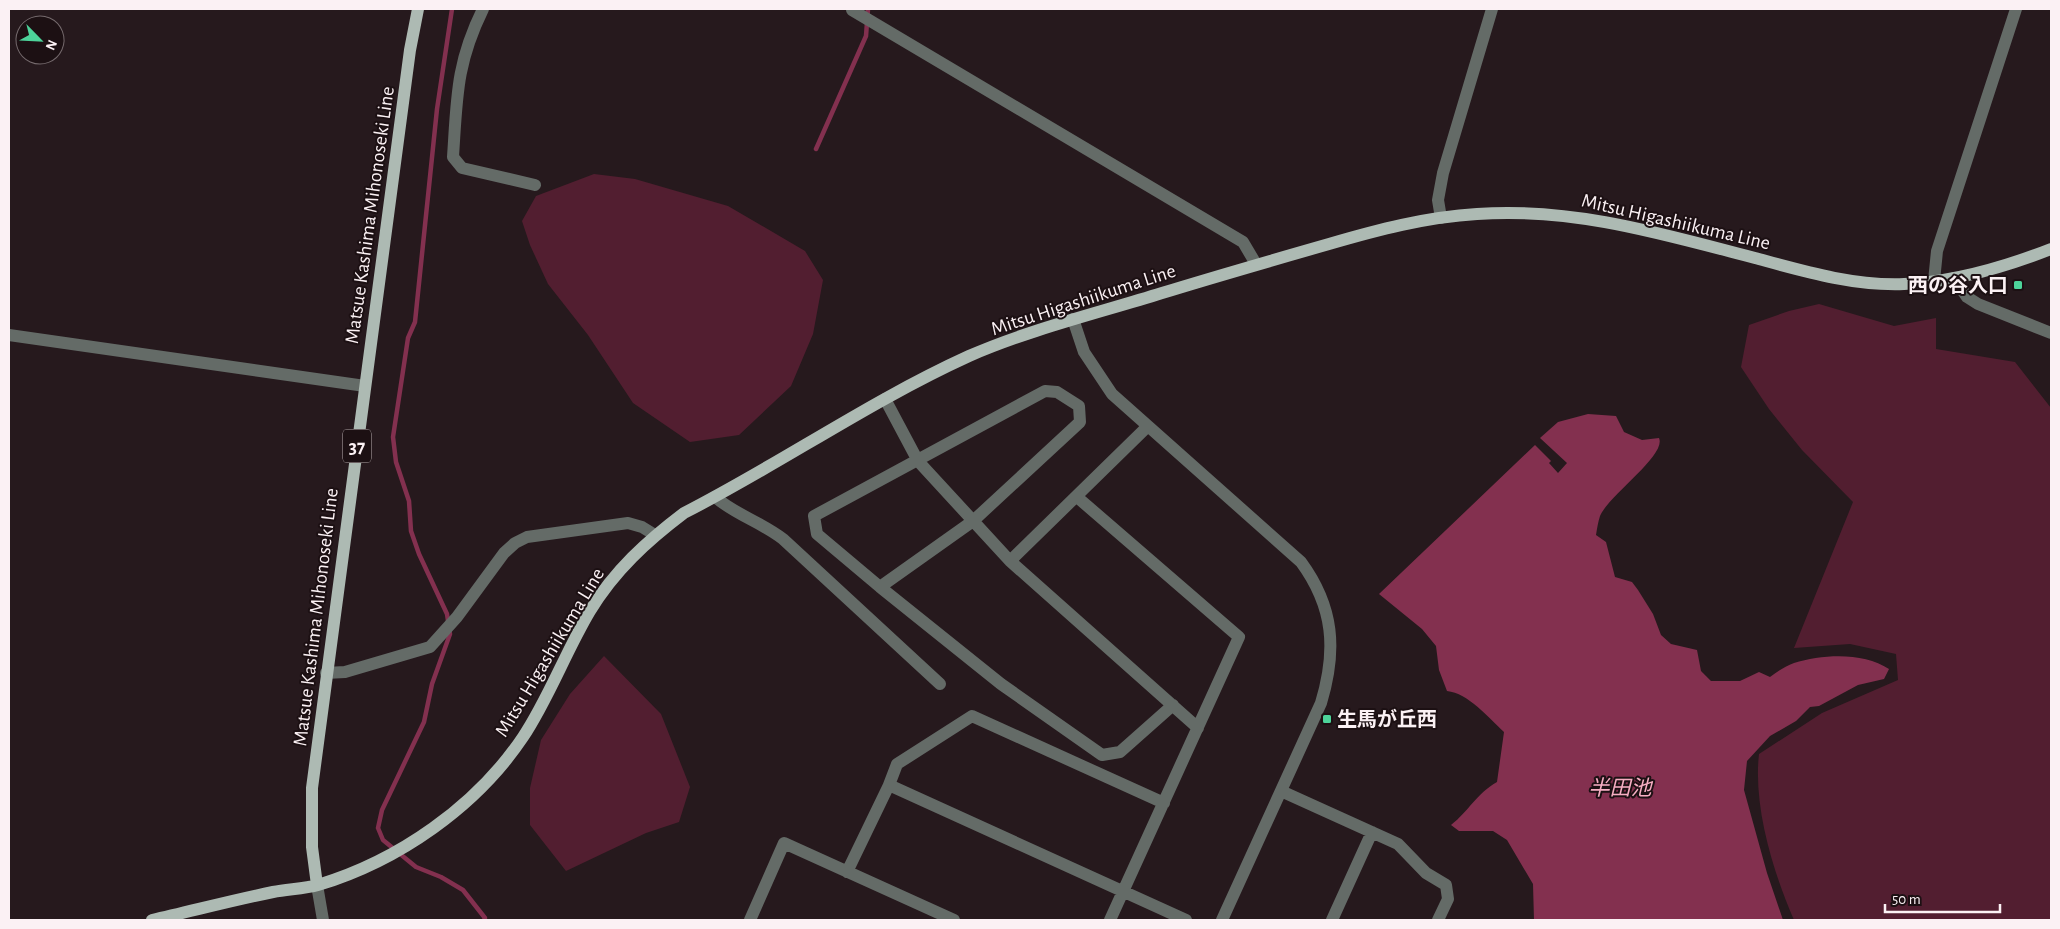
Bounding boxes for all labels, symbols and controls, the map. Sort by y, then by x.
north arrow [15,15,65,65]
text: N [43,38,59,52]
street label: Matsue Kashima Mihonoseki Line [342,85,398,345]
street label: Mitsu Higashiikuma Line [1580,191,1772,253]
street label: Mitsu Higashiikuma Line [988,261,1178,339]
place label: 西の谷入口 [1908,275,2008,296]
marker: 西の谷入口 [2012,279,2024,291]
road number: 37 [343,430,371,462]
street label: Matsue Kashima Mihonoseki Line [290,487,342,747]
street label: Mitsu Higashiikuma Line [492,565,608,740]
place label: 生馬が丘西 [1337,708,1437,730]
marker: 生馬が丘西 [1321,713,1333,725]
water label: 半田池 [1589,777,1653,799]
scale bar [1885,882,2000,914]
text: 50 m [1892,892,1921,907]

